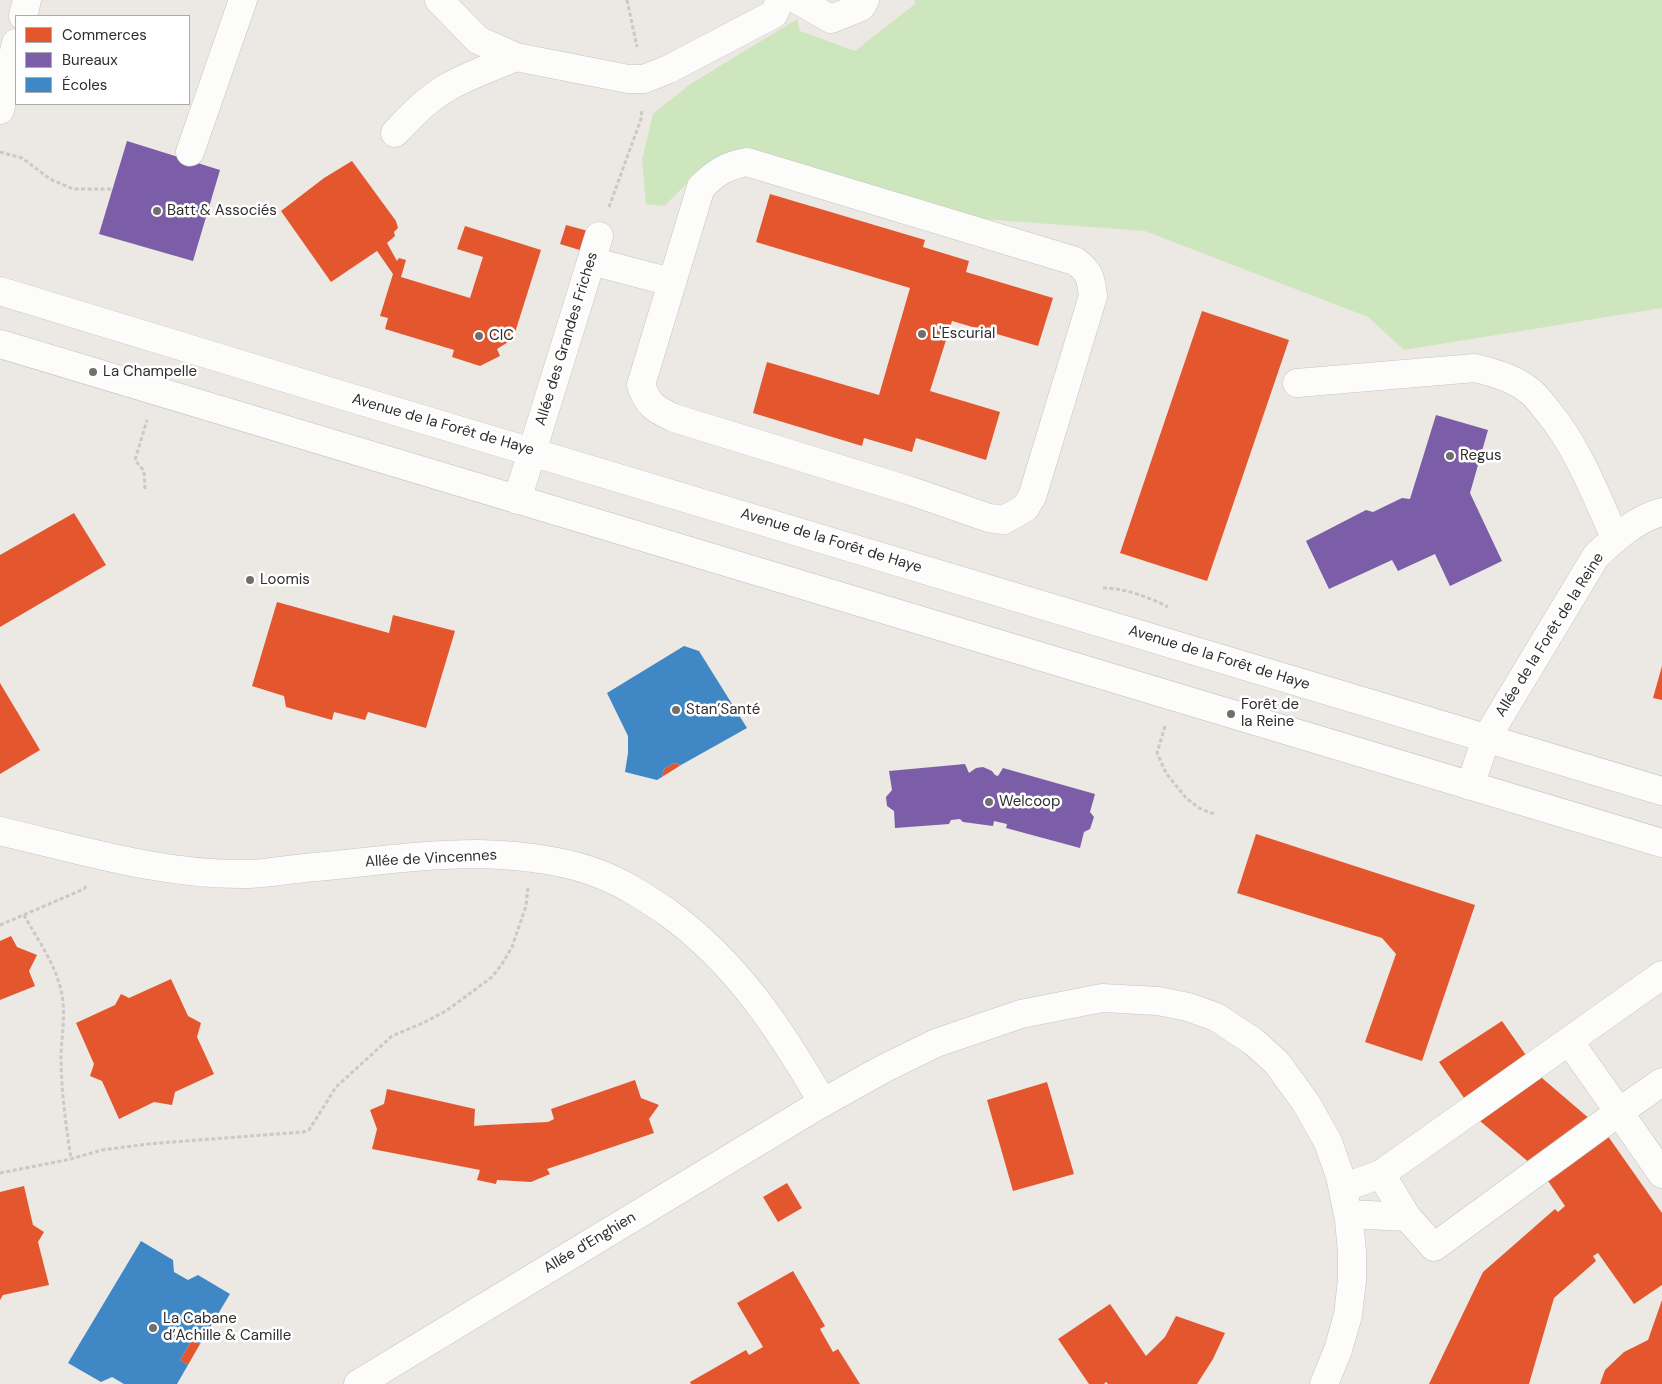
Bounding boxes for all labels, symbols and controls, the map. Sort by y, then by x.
legend [15,15,190,105]
text: Commerces [62,25,147,45]
text: Bureaux [62,50,118,70]
text: Écoles [62,75,107,95]
place label: Batt & Associés [167,202,277,220]
marker: Batt & Associés [151,205,163,217]
street label: Allée des Grandes Friches [532,250,602,428]
place label: L'Escurial [932,325,995,343]
place label: CIC [489,327,514,345]
marker: L'Escurial [916,328,928,340]
marker: CIC [473,330,485,342]
place label: La Champelle [103,363,197,381]
marker: La Champelle [87,366,99,378]
street label: Avenue de la Forêt de Haye [350,390,536,460]
place label: Regus [1460,447,1501,465]
marker: Regus [1444,450,1456,462]
street label: Avenue de la Forêt de Haye [738,505,924,577]
street label: Allée de la Forêt de la Reine [1492,550,1608,720]
place label: Loomis [260,571,310,589]
marker: Loomis [244,574,256,586]
street label: Avenue de la Forêt de Haye [1126,622,1312,694]
place label: Forêt de la Reine [1241,696,1299,731]
place label: Stan’Santé [686,701,760,719]
marker: Stan’Santé [670,704,682,716]
marker: Forêt de la Reine [1225,708,1237,720]
place label: Welcoop [999,793,1060,811]
marker: Welcoop [983,796,995,808]
street label: Allée de Vincennes [365,847,497,871]
street label: Allée d'Enghien [541,1208,639,1278]
place label: La Cabane d’Achille & Camille [163,1310,291,1345]
marker: La Cabane d’Achille & Camille [147,1322,159,1334]

